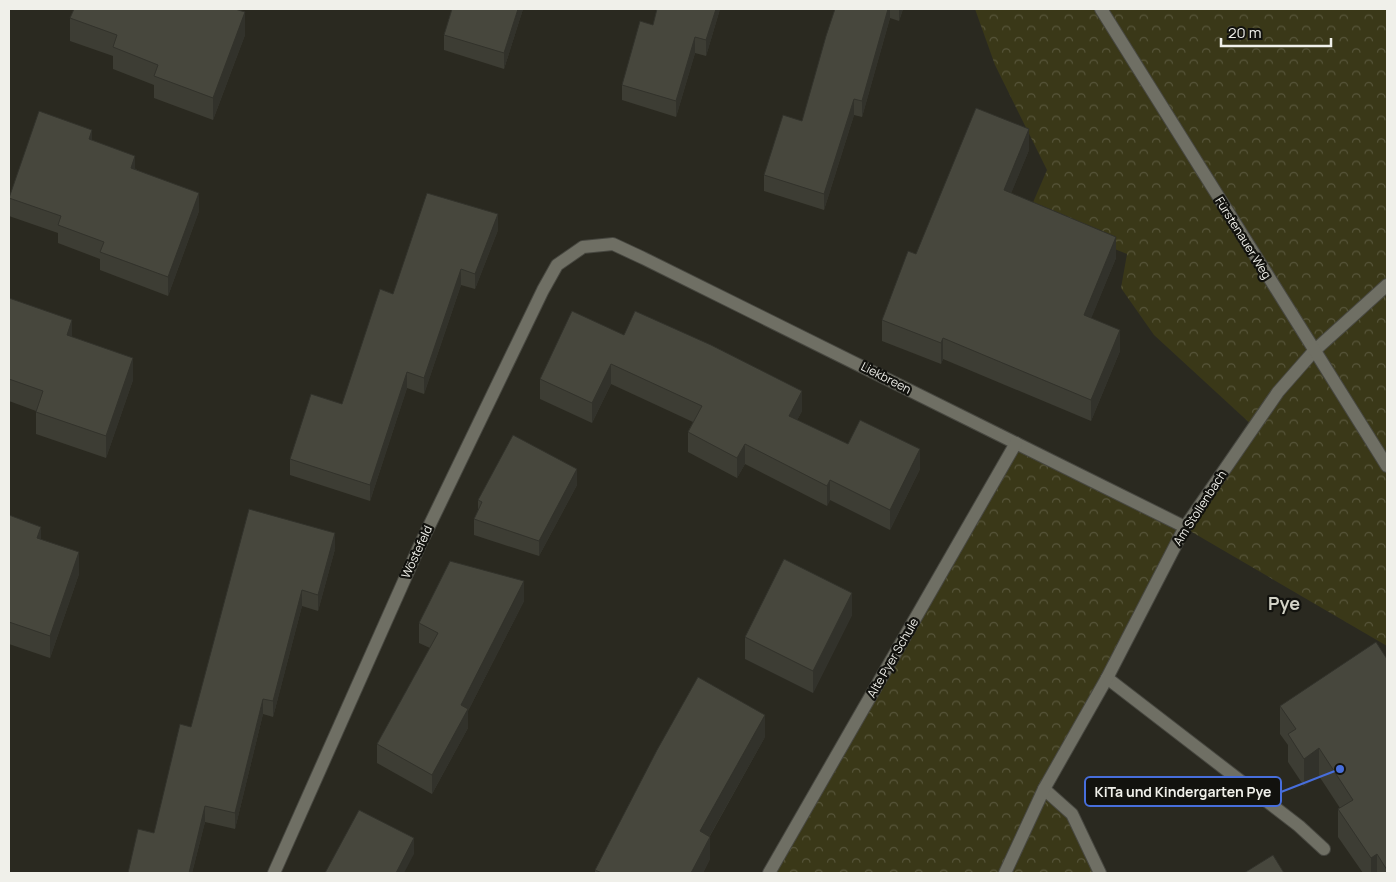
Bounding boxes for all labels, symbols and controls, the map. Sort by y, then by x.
scale bar [1221,15,1331,47]
text: 20 m [1228,22,1261,43]
street label: Fürstenauer Weg [1211,193,1276,282]
street label: Liekbreen [858,358,914,397]
street label: Am Stollenbach [1169,467,1230,549]
street label: Wöstefeld [397,523,436,581]
district label: Pye [1268,591,1300,615]
street label: Alte Pyer Schule [863,615,922,701]
callout: KiTa und Kindergarten Pye [1085,777,1281,806]
text: KiTa und Kindergarten Pye [1095,782,1271,801]

